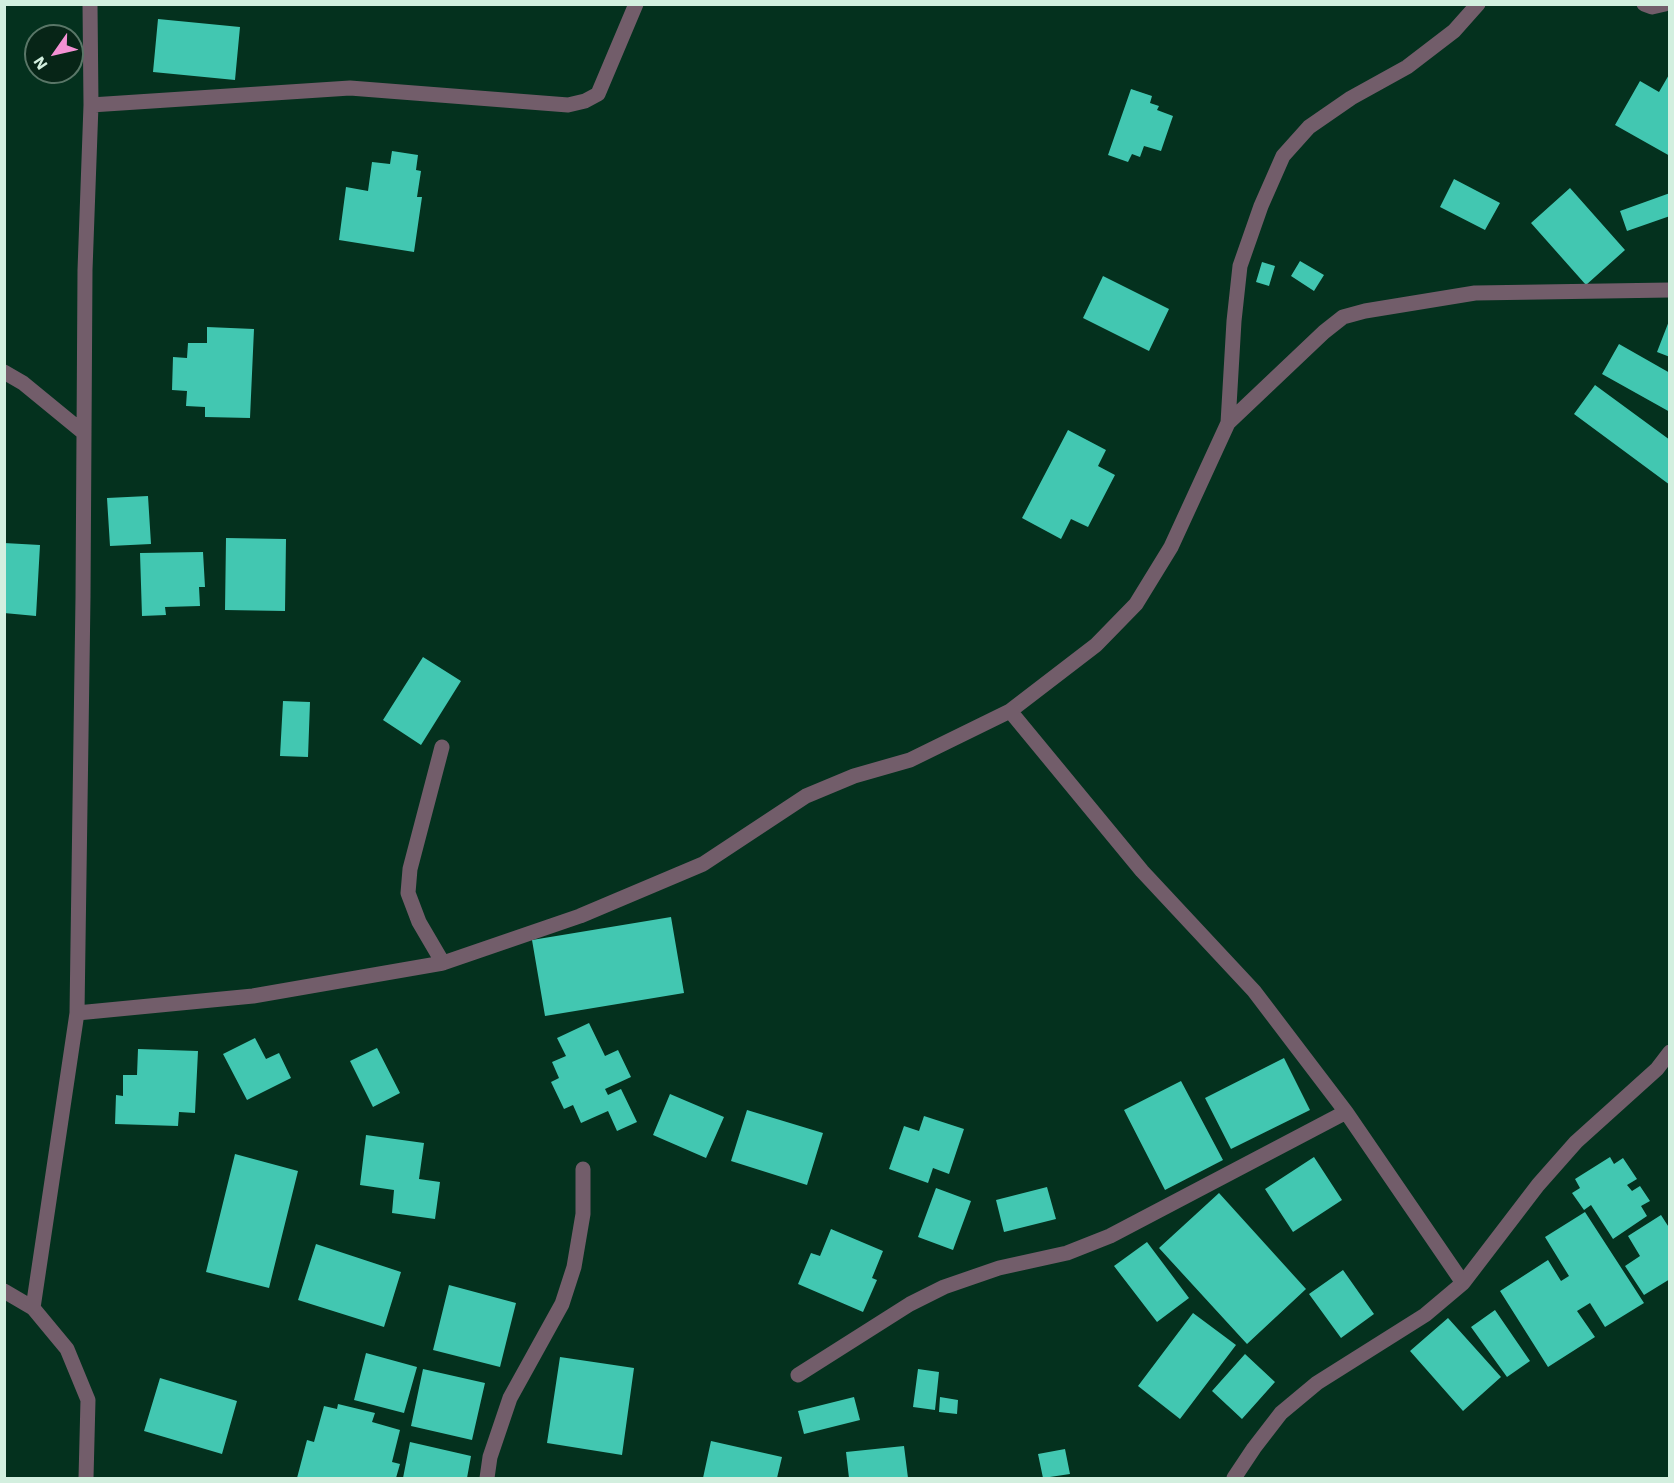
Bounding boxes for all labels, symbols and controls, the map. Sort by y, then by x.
north arrow [24,24,84,84]
text: N [29,53,52,73]

